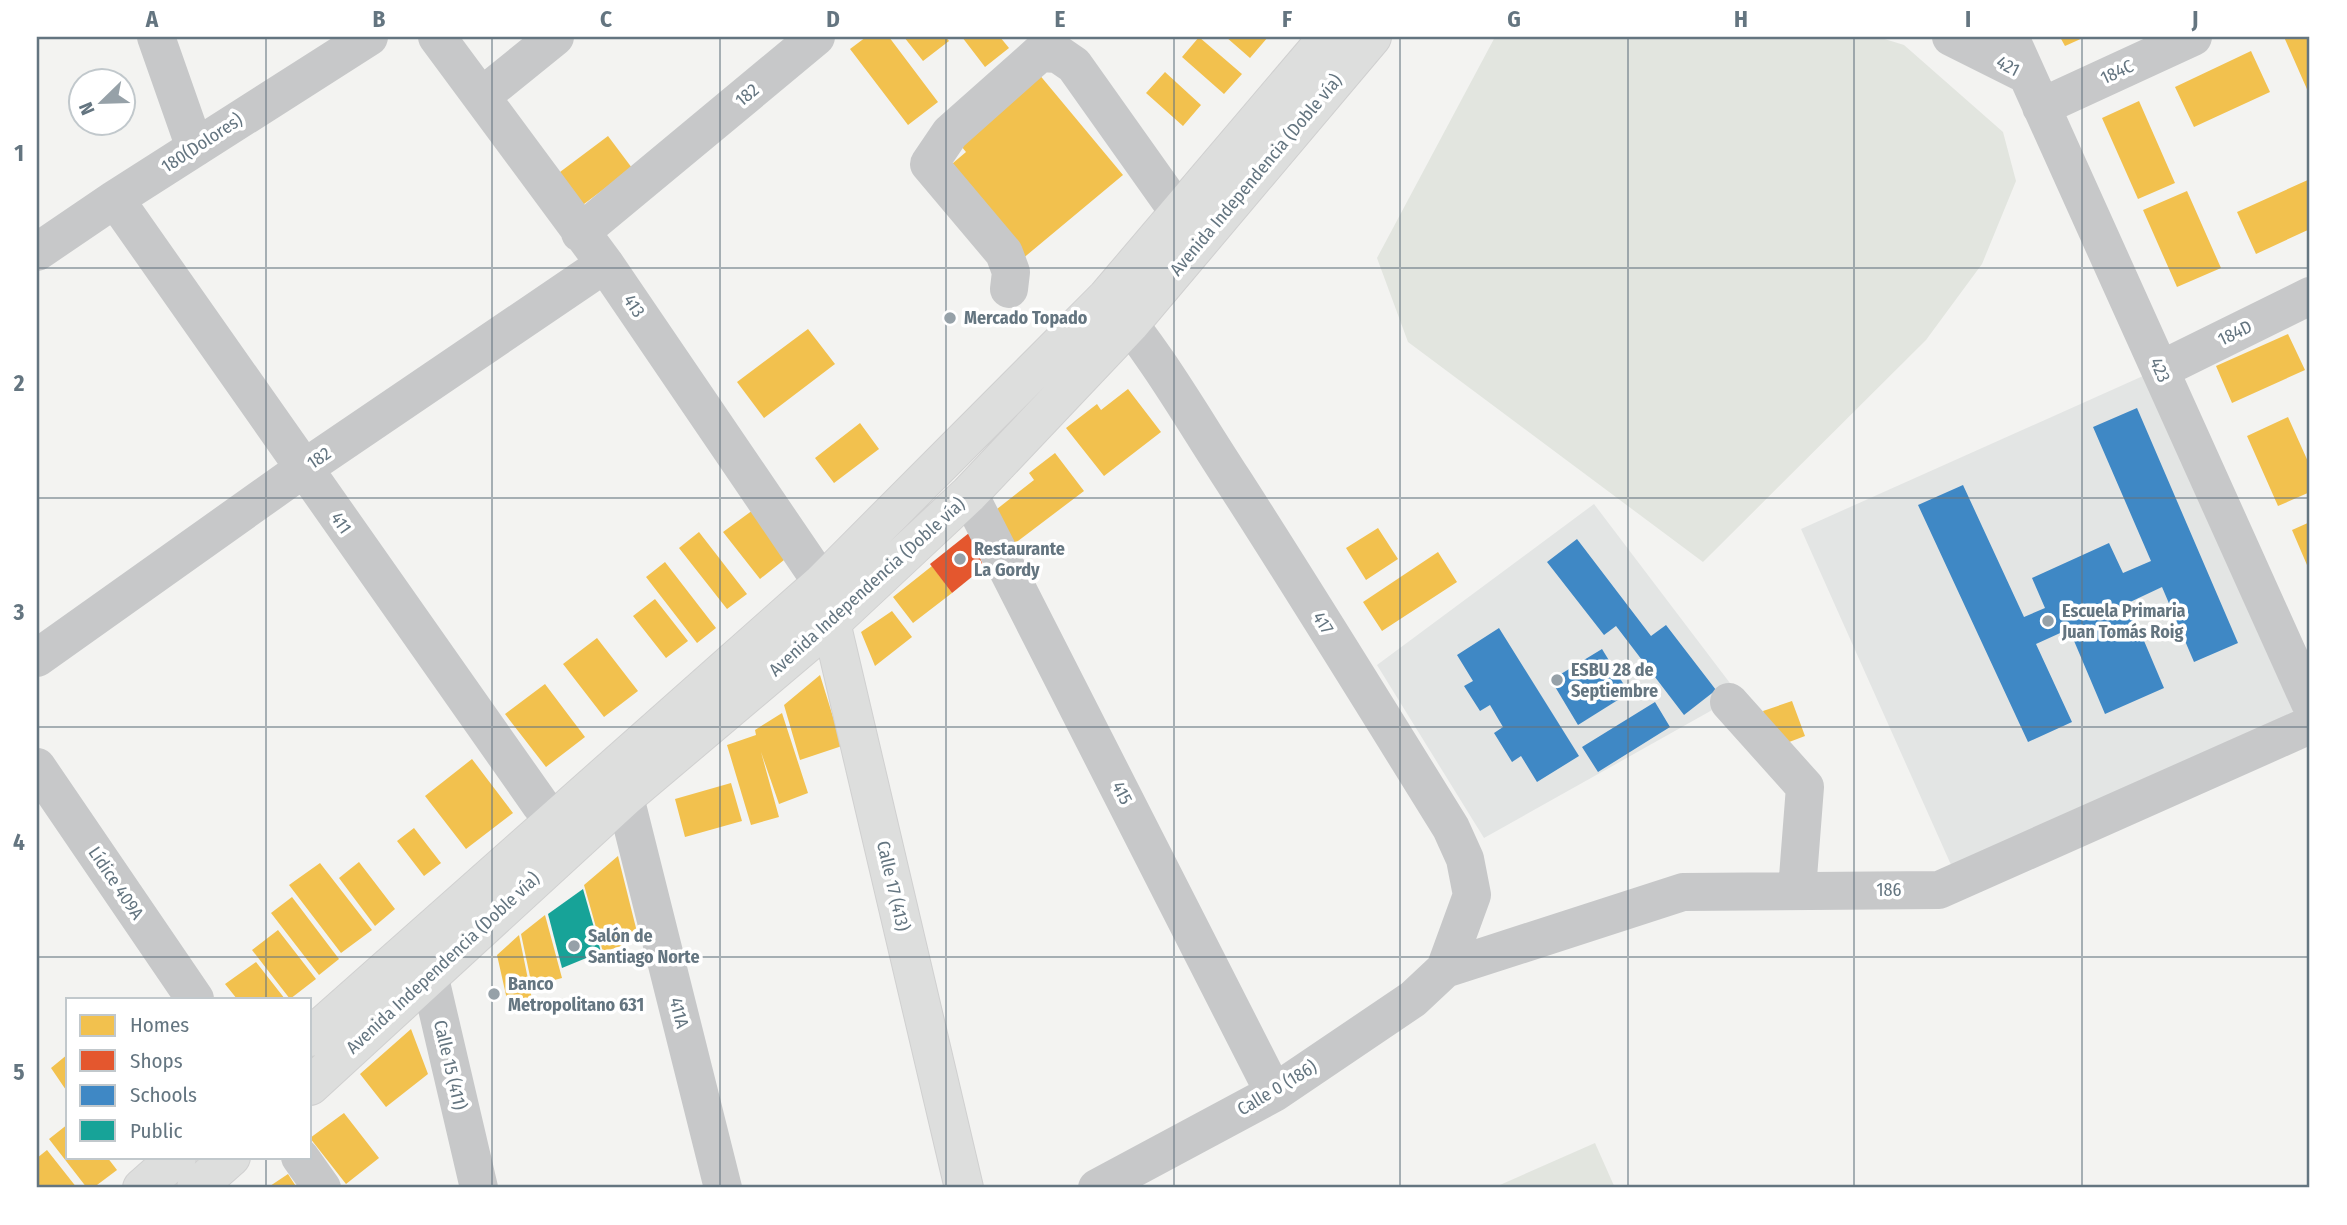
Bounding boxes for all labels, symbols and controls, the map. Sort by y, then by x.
text: A [145,5,159,33]
text: B [373,5,386,33]
text: C [600,5,612,33]
text: D [826,5,840,33]
text: E [1055,5,1066,33]
text: F [1282,5,1292,33]
text: G [1507,5,1521,33]
text: H [1734,5,1748,33]
text: I [1965,5,1971,33]
text: J [2191,5,2198,33]
street label: 421 [1993,51,2023,81]
street label: 184C [2097,55,2137,89]
north arrow [66,66,136,136]
street label: Avenida Independencia (Doble vía) [1165,70,1347,280]
street label: 182 [731,79,763,111]
text: N [74,99,100,118]
street label: 180(Dolores) [157,109,247,177]
text: 1 [14,139,24,167]
street label: 413 [618,290,650,322]
place label: Mercado Topado [964,307,1088,329]
marker: Mercado Topado [942,310,958,326]
street label: 184D [2214,315,2256,351]
street label: 423 [2145,354,2175,386]
text: 2 [13,369,25,397]
street label: 182 [303,442,335,474]
street label: Avenida Independencia (Doble vía) [764,493,970,681]
street label: 411 [326,508,356,538]
place label: Restaurante La Gordy [974,538,1065,581]
marker: Restaurante La Gordy [952,551,968,567]
text: 3 [13,598,25,626]
place label: Escuela Primaria Juan Tomás Roig [2061,600,2186,643]
street label: 417 [1308,608,1338,638]
marker: Escuela Primaria Juan Tomás Roig [2040,613,2056,629]
place label: ESBU 28 de Septiembre [1571,659,1658,702]
marker: ESBU 28 de Septiembre [1549,672,1565,688]
street label: 415 [1107,778,1137,808]
text: 4 [13,828,25,856]
street label: Calle 17 (413) [872,839,914,933]
street label: Lídice 409A [84,842,149,924]
street label: Avenida Independencia (Doble vía) [342,868,544,1058]
street label: 186 [1877,879,1902,901]
place label: Salón de Santiago Norte [588,925,700,968]
marker: Salón de Santiago Norte [566,938,582,954]
place label: Banco Metropolitano 631 [508,973,644,1016]
marker: Banco Metropolitano 631 [486,986,502,1002]
street label: 411A [665,995,694,1031]
legend [66,998,312,1158]
text: Homes [130,1012,189,1038]
street label: Calle 15 (411) [429,1018,471,1112]
text: Shops [130,1048,183,1074]
street label: Calle 0 (186) [1233,1056,1321,1120]
text: 5 [13,1058,25,1086]
text: Schools [130,1082,197,1108]
text: Public [130,1118,182,1144]

